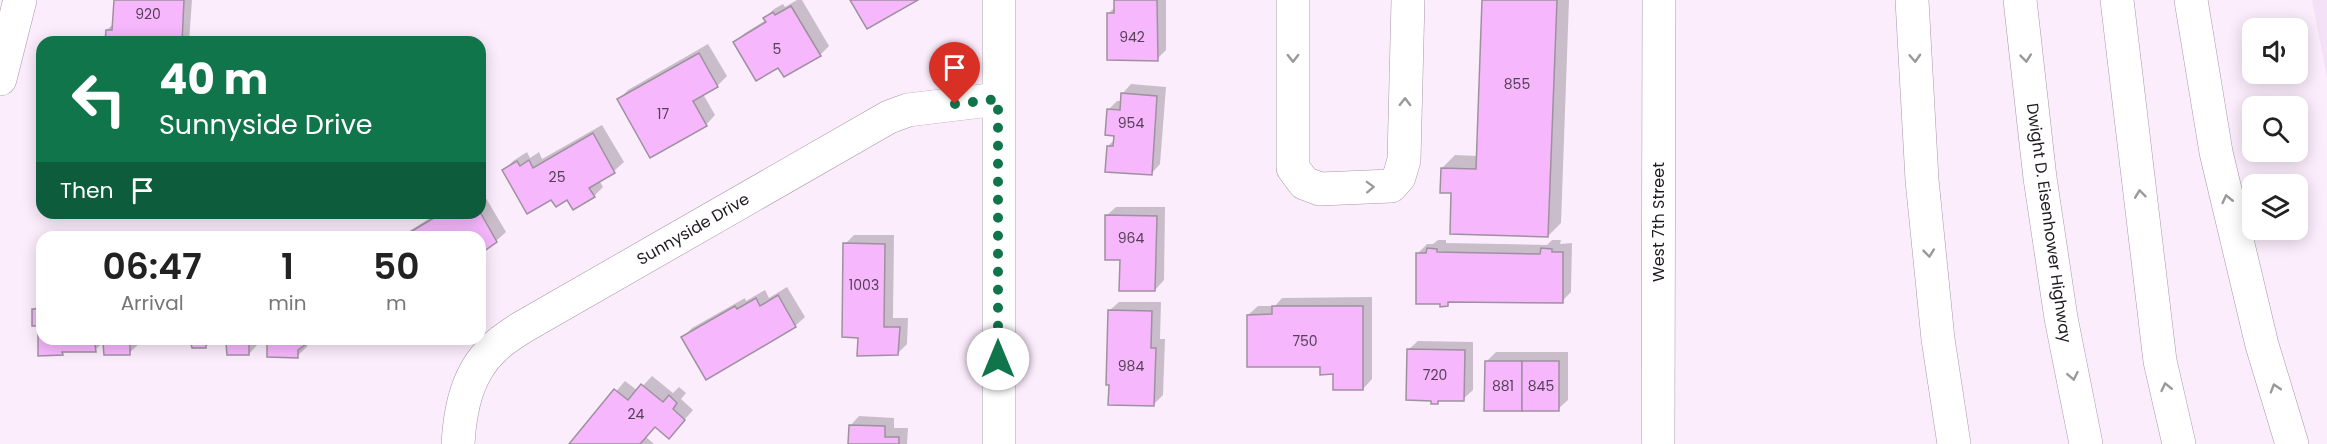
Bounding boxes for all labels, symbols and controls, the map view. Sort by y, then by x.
house number: 920 [135,4,161,24]
map controls [2242,18,2308,240]
button: sound [2242,18,2308,84]
house number: 942 [1119,27,1145,47]
house number: 5 [773,39,781,59]
pin [929,42,980,104]
text: 40 m [159,50,268,109]
icon: arrive [938,51,971,84]
one-way arrow [1287,54,1299,63]
one-way arrow [1909,54,1922,63]
one-way arrow [2019,54,2032,63]
icon: left [60,60,138,138]
house number: 855 [1504,74,1530,94]
button: search [2242,96,2308,162]
one-way arrow [1399,97,1412,106]
street label: Dwight D. Eisenhower Highway [2021,102,2077,344]
house number: 17 [657,104,669,124]
text: Sunnyside Drive [159,106,373,143]
house number: 954 [1118,113,1144,133]
street label: West 7th Street [1647,162,1670,282]
house number: 25 [549,167,565,187]
icon: arrive [126,174,159,207]
button: layers [2242,174,2308,240]
text: Then [60,175,114,206]
one-way arrow [1366,180,1375,193]
street label: Sunnyside Drive [632,187,754,271]
one-way arrow [2134,189,2146,198]
one-way arrow [2221,194,2234,204]
house number: 964 [1118,228,1144,248]
text: 06:47 [102,241,202,292]
text: 1 [281,241,294,292]
text: 50 [373,241,419,292]
one-way arrow [1922,248,1935,257]
house number: 1003 [849,275,879,295]
text: Arrival [121,289,184,317]
text: min [268,289,307,317]
text: m [386,289,407,317]
position arrow [966,327,1030,391]
house number: 750 [1292,331,1318,351]
house number: 984 [1118,356,1144,376]
house number: 720 [1423,365,1447,385]
one-way arrow [2066,370,2079,380]
house number: 881 [1492,376,1514,396]
house number: 845 [1528,376,1554,396]
one-way arrow [2160,382,2173,392]
one-way arrow [2270,383,2282,394]
house number: 24 [628,404,645,424]

